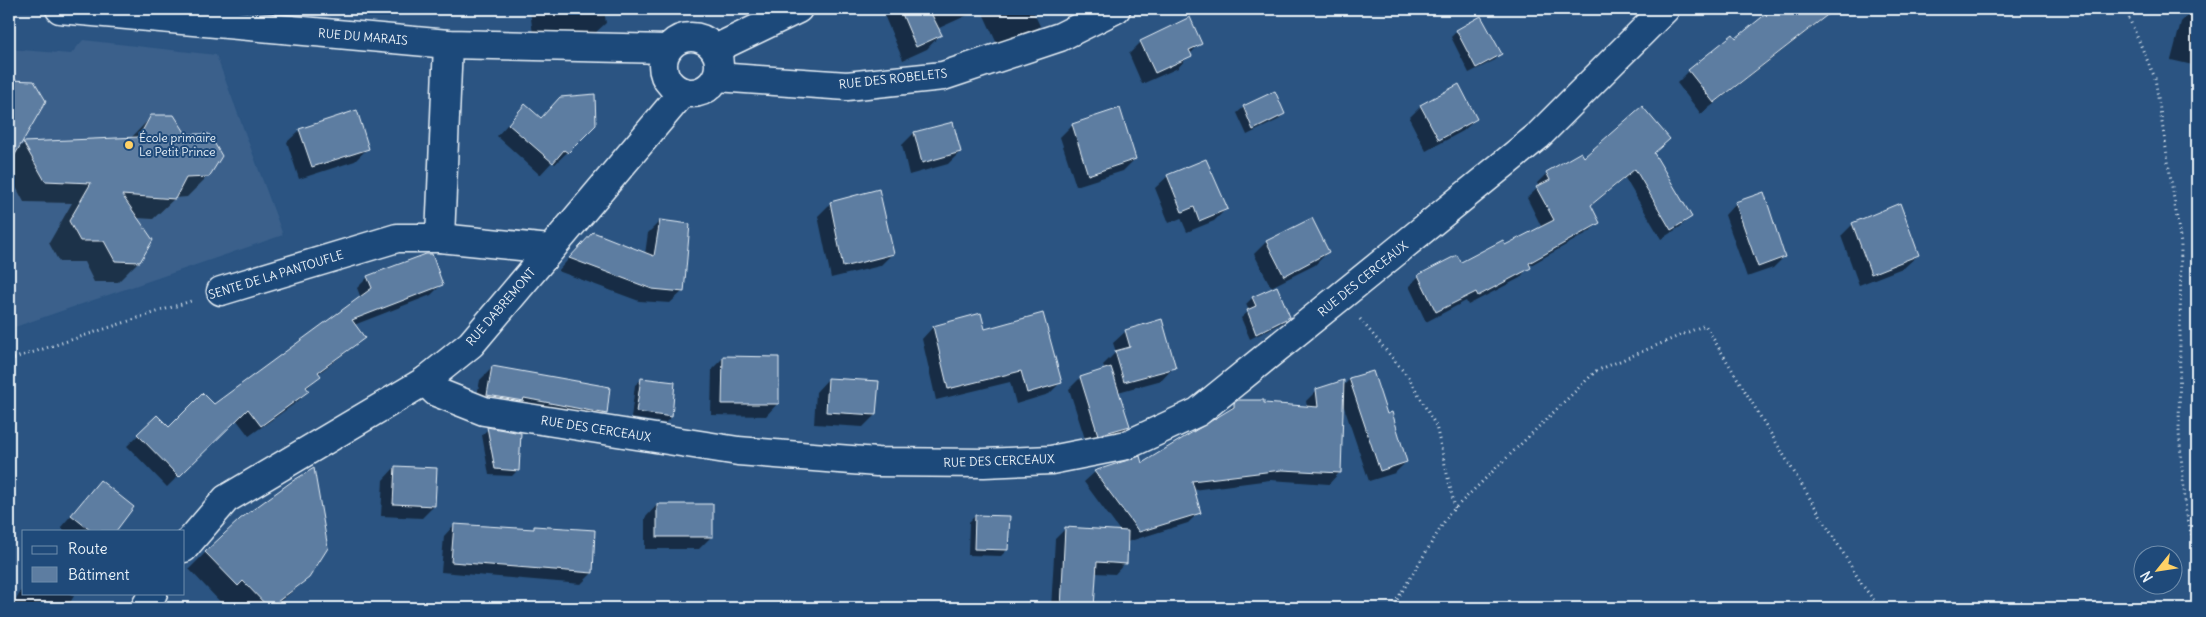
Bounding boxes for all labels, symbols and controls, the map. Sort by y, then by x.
street label: RUE DU MARAIS [318,25,409,48]
street label: RUE DES ROBELETS [838,65,948,92]
place label: École primaire Le Petit Prince [139,130,216,159]
marker: École primaire Le Petit Prince [123,139,135,151]
street label: RUE DES CERCEAUX [1315,237,1411,320]
street label: SENTE DE LA PANTOUFLE [207,247,345,302]
street label: RUE DABREMONT [463,265,538,349]
street label: RUE DES CERCEAUX [540,412,653,445]
street label: RUE DES CERCEAUX [943,451,1055,470]
legend [22,530,185,594]
text: Route [68,539,108,558]
north arrow [2134,544,2184,594]
text: Bâtiment [68,565,130,584]
text: N [2137,568,2157,585]

